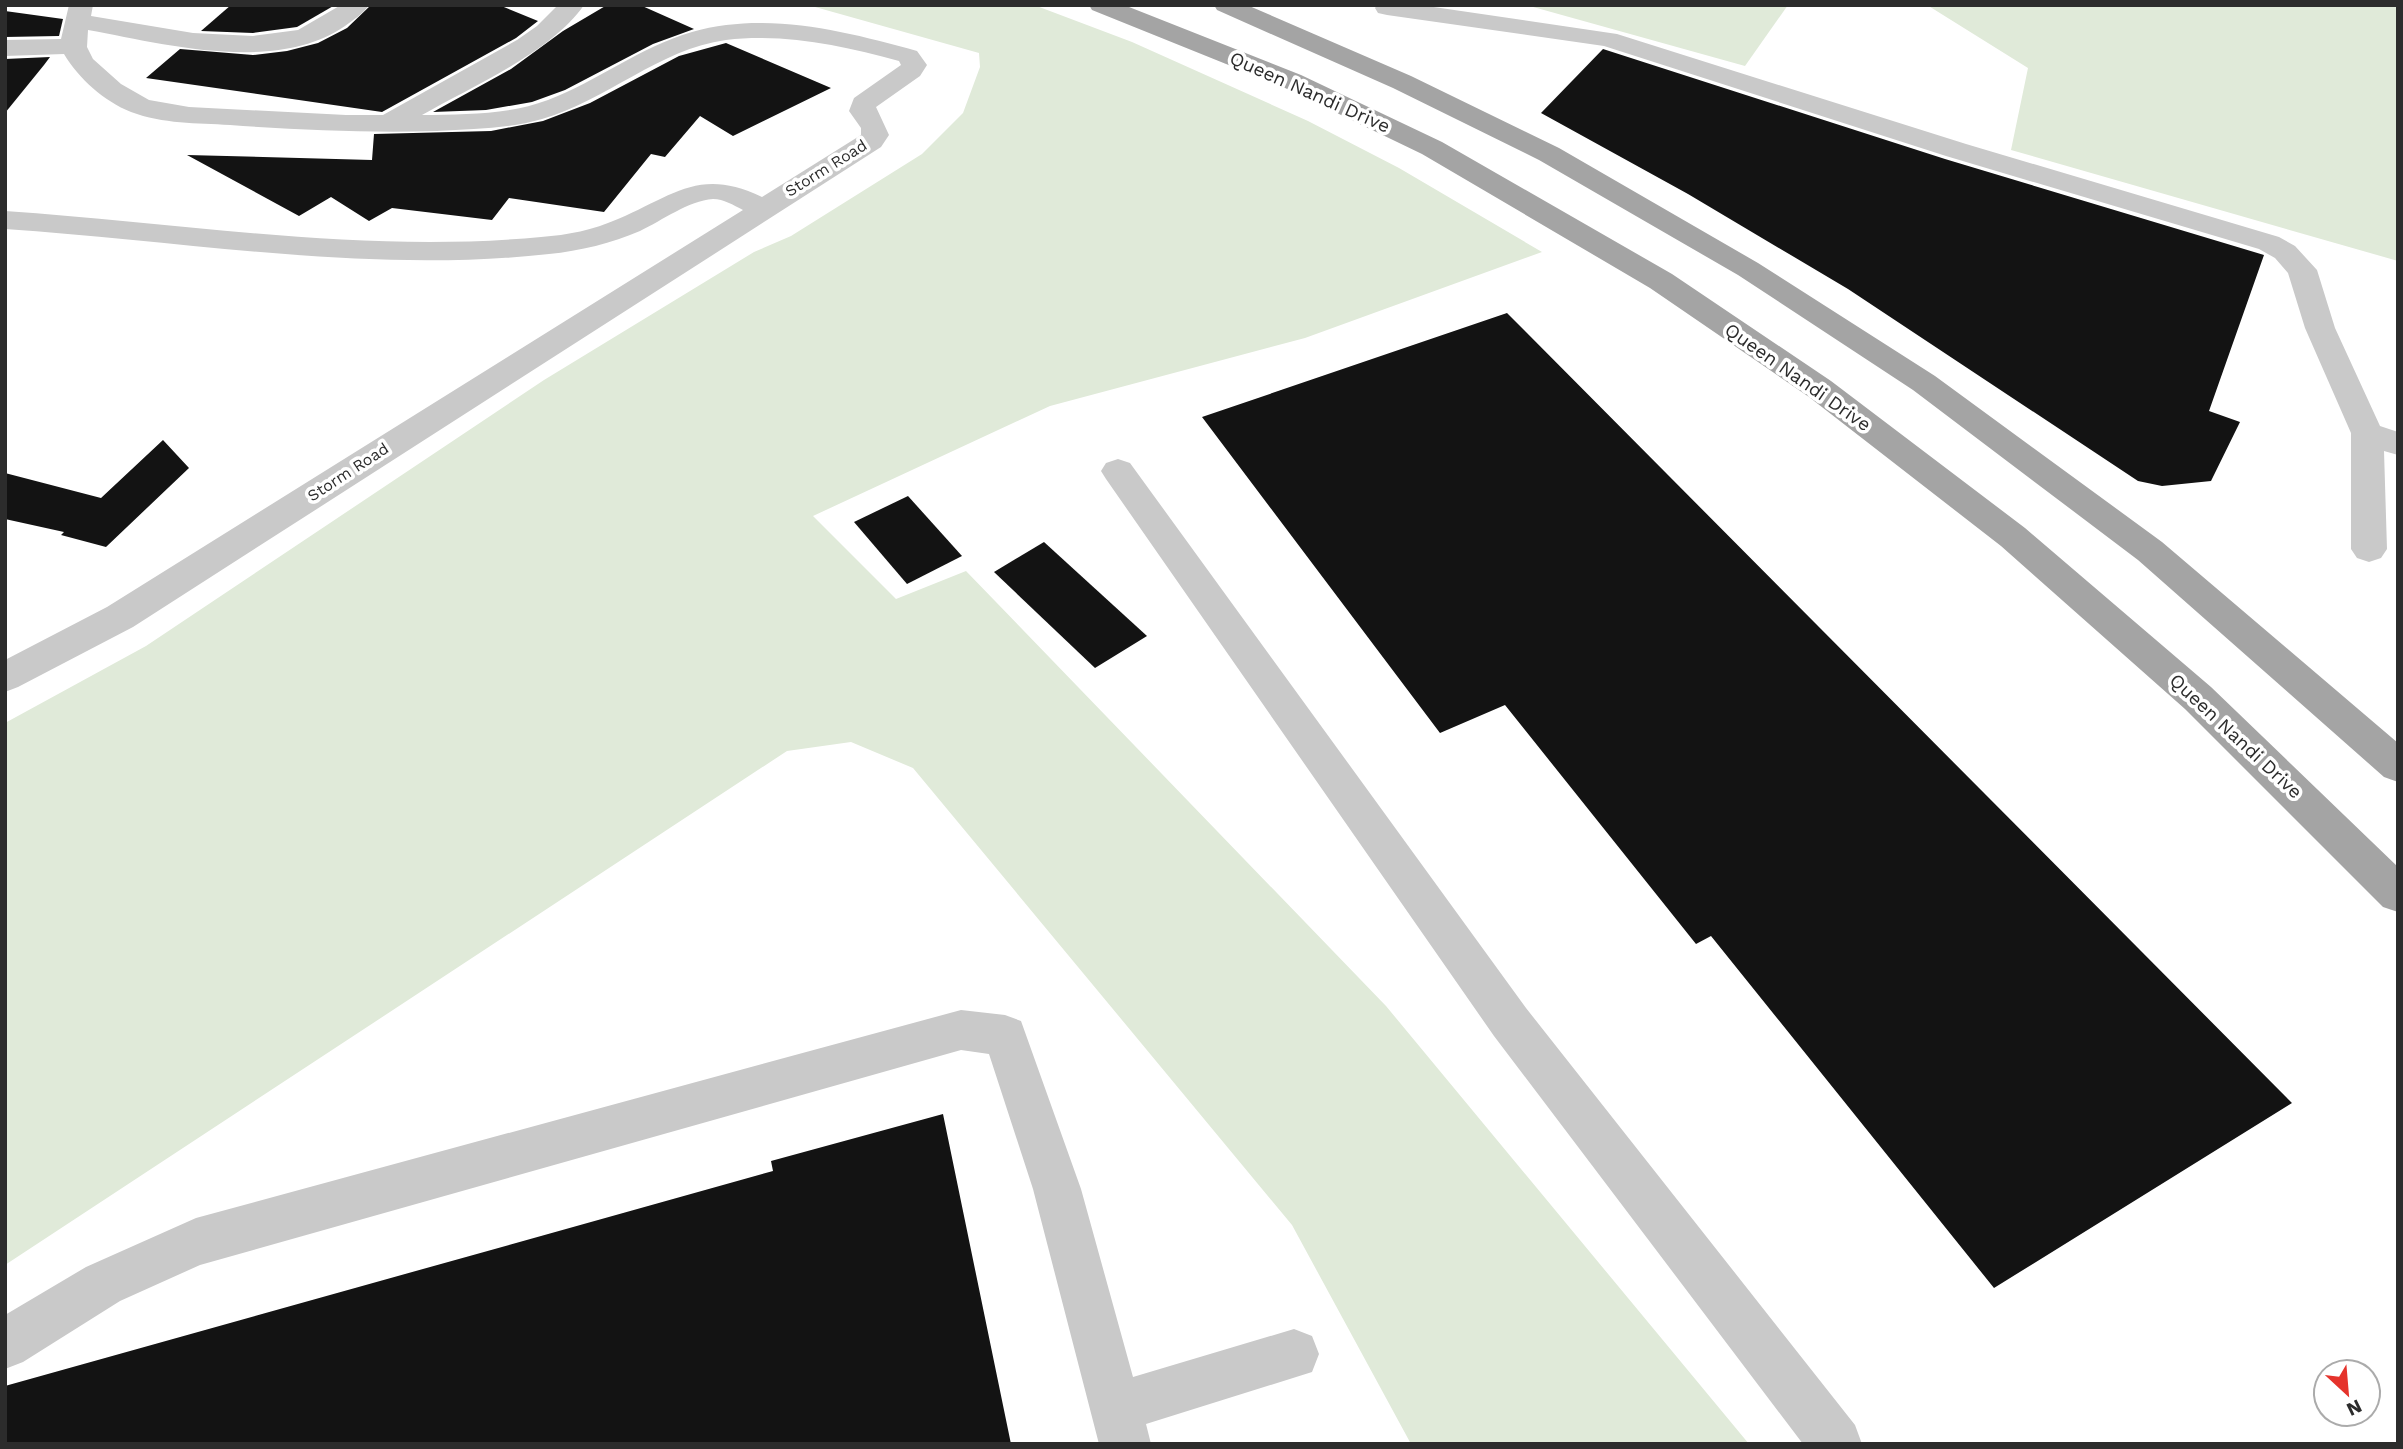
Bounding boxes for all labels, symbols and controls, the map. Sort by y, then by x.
street label: Queen Nandi Drive [1226,46,1394,138]
street label: Storm Road [782,135,870,201]
street label: Queen Nandi Drive [1720,318,1876,436]
street label: Storm Road [304,439,392,505]
street label: Queen Nandi Drive [2165,669,2307,803]
north arrow [2312,1358,2382,1428]
text: N [2343,1394,2366,1421]

